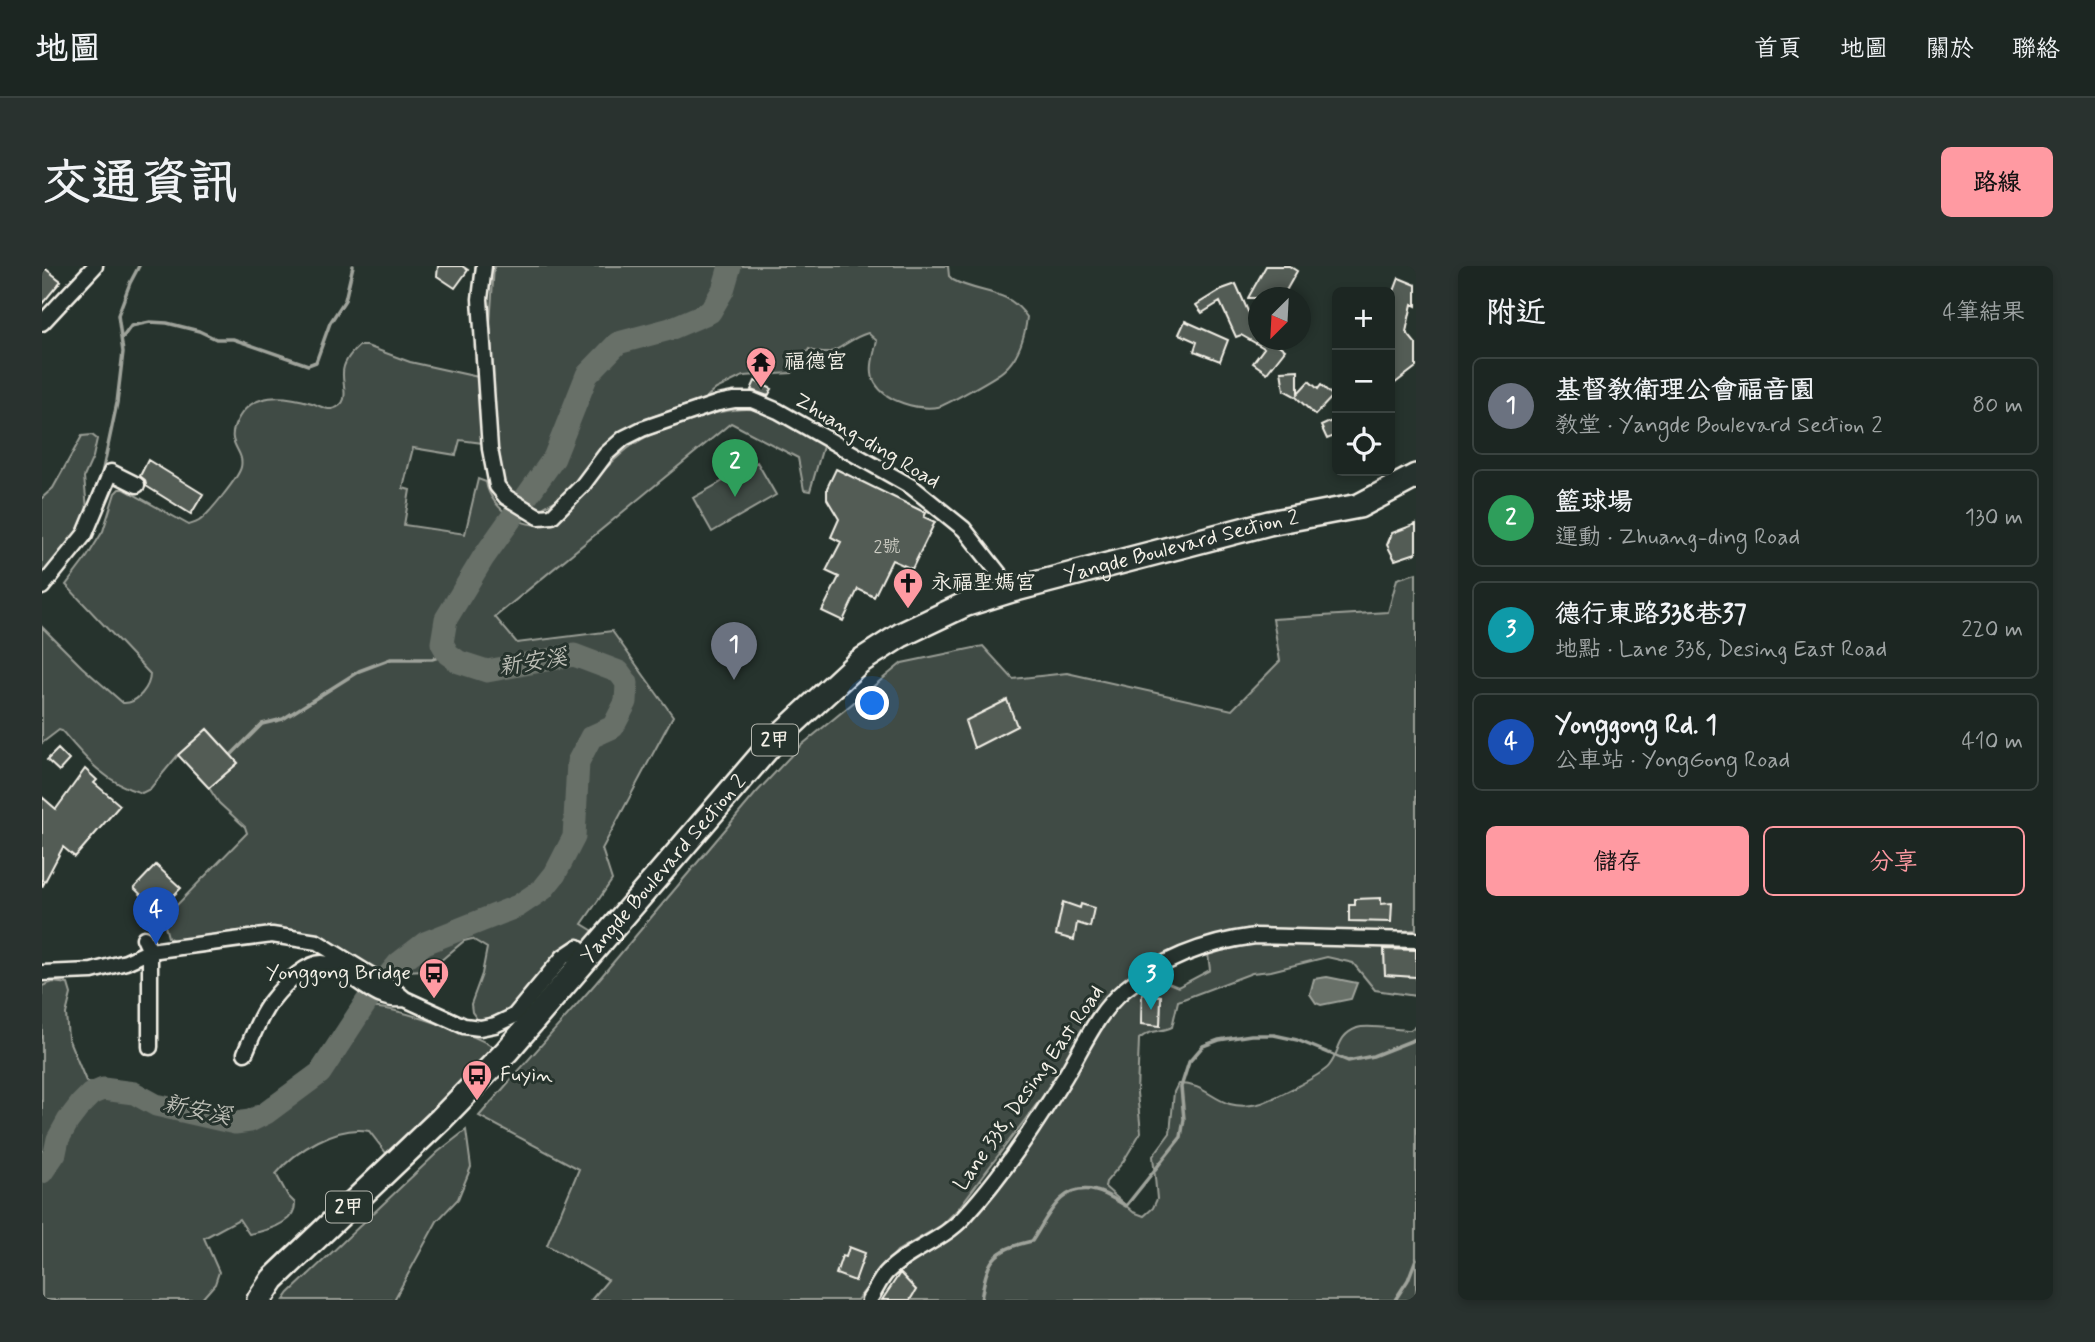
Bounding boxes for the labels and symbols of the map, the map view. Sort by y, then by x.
north arrow [1248,287,1311,350]
temple icon: 福德宮 [744,345,778,389]
place label: 福德宮 [784,348,847,376]
street label: Zhuang-ding Road [788,386,945,496]
pin: 2 [712,439,758,497]
street label: Yangde Boulevard Section 2 [1061,504,1301,590]
house number: 2號 [874,535,900,559]
church icon: 永福聖媽宮 [891,566,925,610]
place label: 永福聖媽宮 [931,569,1036,597]
pin: 1 [711,622,757,680]
water label: 新安溪 [497,642,571,683]
your location [855,686,889,720]
road number: 2甲 [752,724,798,755]
street label: Yangde Boulevard Section 2 [574,769,753,970]
pin: 4 [133,887,179,945]
pin: 3 [1128,952,1174,1010]
bus stop icon: Yonggong Bridge [417,956,451,1000]
place label: Yonggong Bridge [266,959,411,988]
street label: Lane 338, Desing East Road [947,980,1111,1196]
bus stop icon: Fuyin [460,1058,494,1102]
place label: Fuyin [500,1061,553,1089]
water label: 新安溪 [160,1089,236,1133]
road number: 2甲 [326,1191,372,1222]

